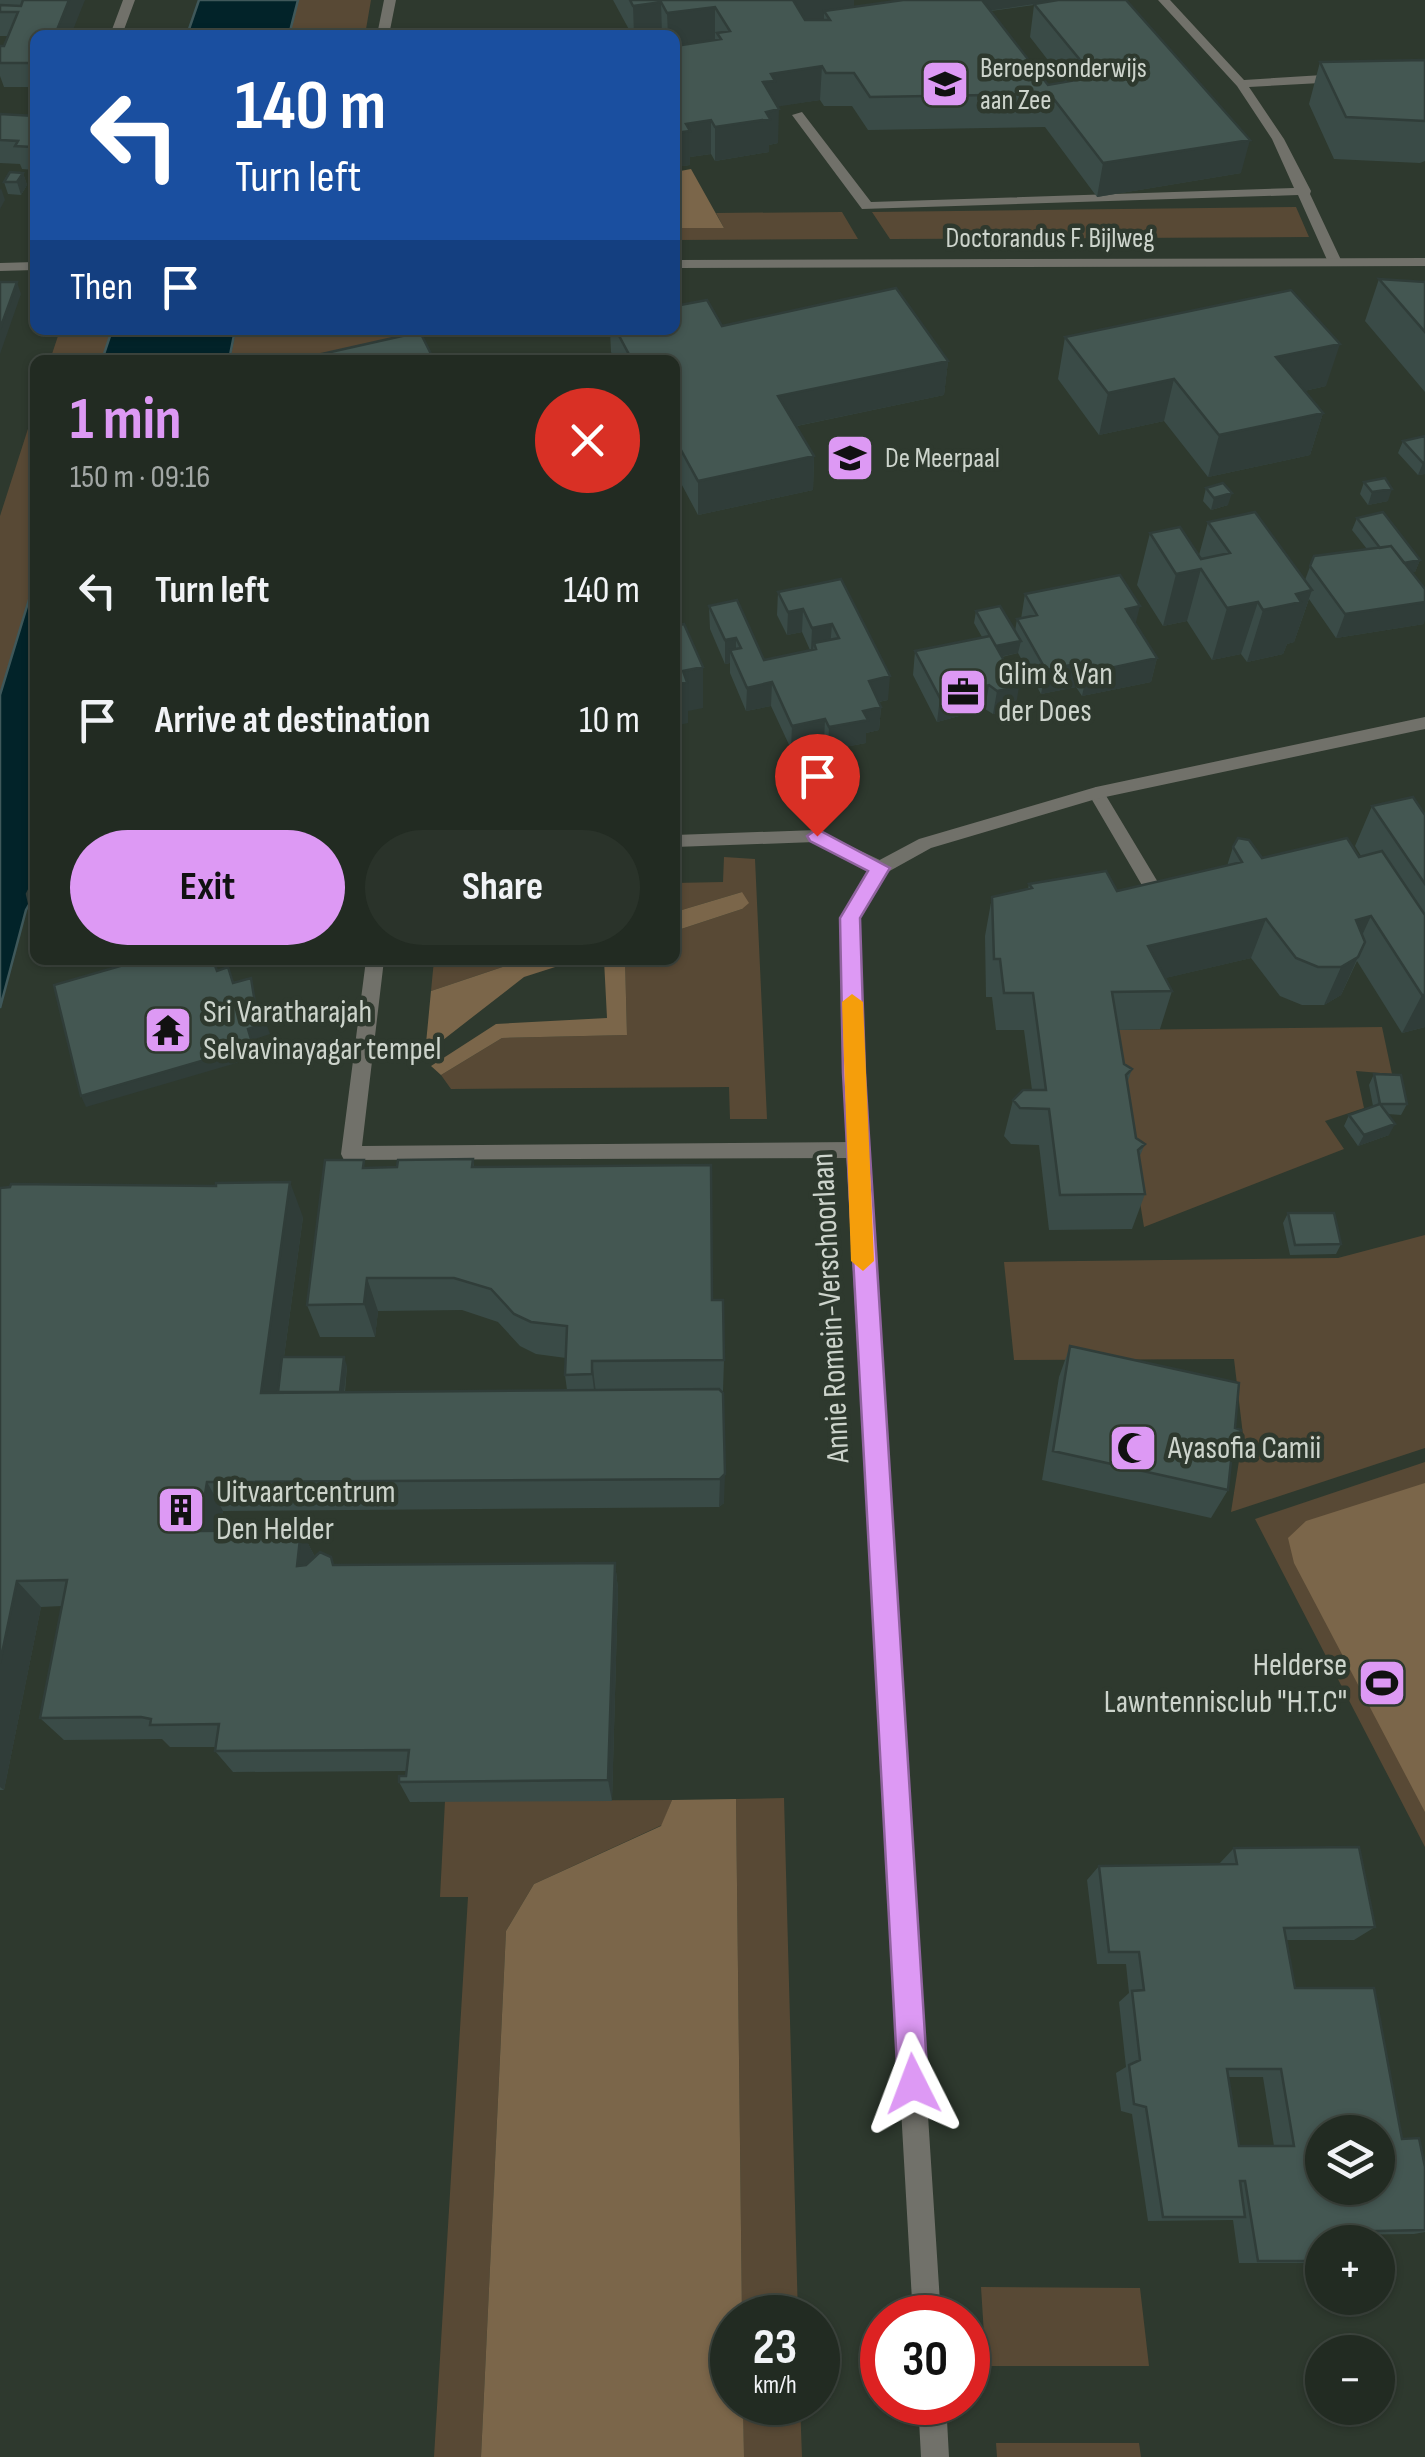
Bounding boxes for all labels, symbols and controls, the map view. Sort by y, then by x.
place label: Beroepsonderwijs aan Zee [980,52,1147,117]
school or university icon: Beroepsonderwijs aan Zee [919,58,971,110]
text: 140 m [235,65,386,149]
icon: left [70,70,200,200]
text: Turn left [235,150,361,205]
street label: Doctorandus F. Bijlweg [946,222,1154,255]
icon: arrive [153,260,208,315]
text: Then [70,265,133,310]
text: 1 min [70,384,182,456]
button: close [535,388,640,493]
school or university icon: De Meerpaal [824,432,876,484]
place label: De Meerpaal [885,442,1000,475]
text: 150 m · 09:16 [70,458,210,497]
icon: left [70,563,125,618]
text: Turn left [155,568,269,613]
text: 140 m [563,568,640,613]
place label: Glim & Van der Does [998,655,1113,731]
office icon: Glim & Van der Does [937,666,989,718]
icon: arrive [70,693,125,748]
text: Arrive at destination [155,698,430,743]
text: 10 m [579,698,640,743]
pin [775,734,860,837]
icon: arrive [790,749,845,804]
button: Exit [70,830,345,945]
button: Share [365,830,640,945]
place label: Sri Varatharajah Selvavinayagar tempel [203,993,442,1069]
temple icon: Sri Varatharajah Selvavinayagar tempel [142,1004,194,1056]
street label: Annie Romein-Verschoorlaan [803,1152,859,1465]
mosque icon: Ayasofia Camii [1107,1422,1159,1474]
place label: Ayasofia Camii [1167,1429,1321,1468]
place label: Uitvaartcentrum Den Helder [216,1473,396,1549]
building icon: Uitvaartcentrum Den Helder [155,1484,207,1536]
place label: Helderse Lawntennisclub "H.T.C" [1104,1646,1347,1722]
sports icon: Helderse Lawntennisclub "H.T.C" [1356,1657,1408,1709]
position arrow [861,2032,965,2136]
map controls [1305,2115,1395,2425]
button: layers [1305,2115,1395,2205]
button: + [1305,2225,1395,2315]
speed limit sign: 30 [860,2295,990,2425]
text: 23 [753,2318,797,2378]
button: − [1305,2335,1395,2425]
text: km/h [753,2370,797,2401]

